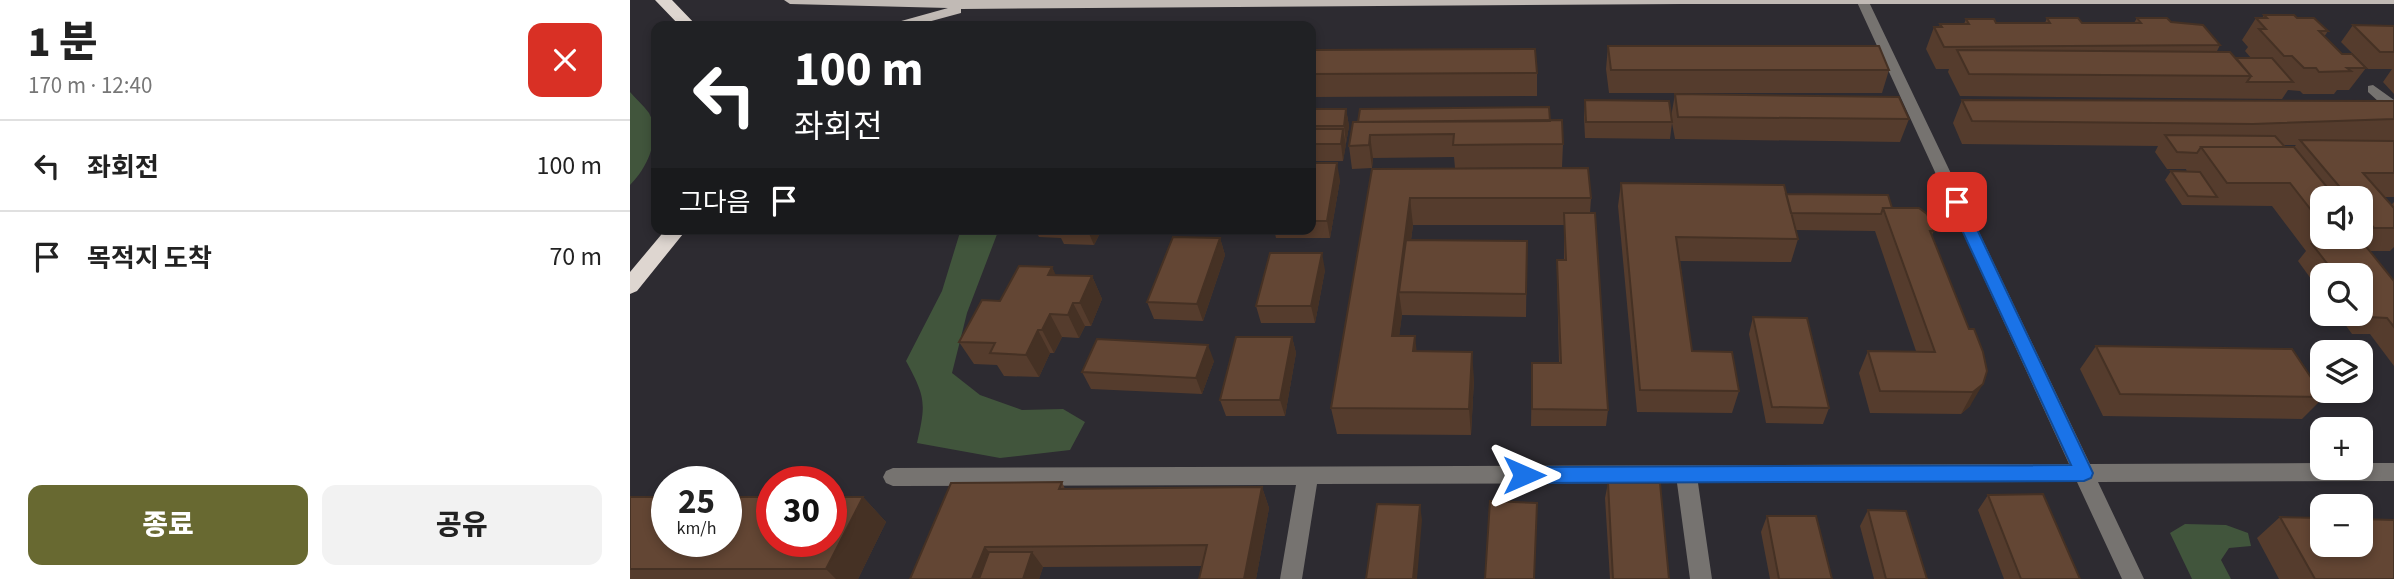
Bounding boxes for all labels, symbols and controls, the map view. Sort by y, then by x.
text: 1 분 [28,13,97,73]
button: close [528,23,602,97]
text: 100 m [794,35,923,105]
icon: left [679,49,770,140]
text: 170 m · 12:40 [28,69,152,102]
text: 좌회전 [794,104,882,150]
icon: left [28,147,66,185]
text: 100 m [536,147,602,184]
text: 좌회전 [87,149,159,186]
pin [1927,172,1987,232]
icon: arrive [765,182,803,220]
icon: arrive [1938,183,1976,221]
text: 그다음 [679,184,751,221]
map controls [2310,186,2373,557]
button: sound [2310,186,2373,249]
icon: arrive [28,238,66,276]
text: 70 m [549,238,602,275]
text: 목적지 도착 [87,240,212,277]
button: search [2310,263,2373,326]
button: layers [2310,340,2373,403]
button: + [2310,417,2373,480]
position arrow [1487,438,1561,512]
speed limit sign: 30 [756,466,847,557]
text: 25 [678,477,715,527]
button: 종료 [28,485,308,565]
button: 공유 [322,485,602,565]
button: − [2310,494,2373,557]
text: km/h [677,516,716,541]

